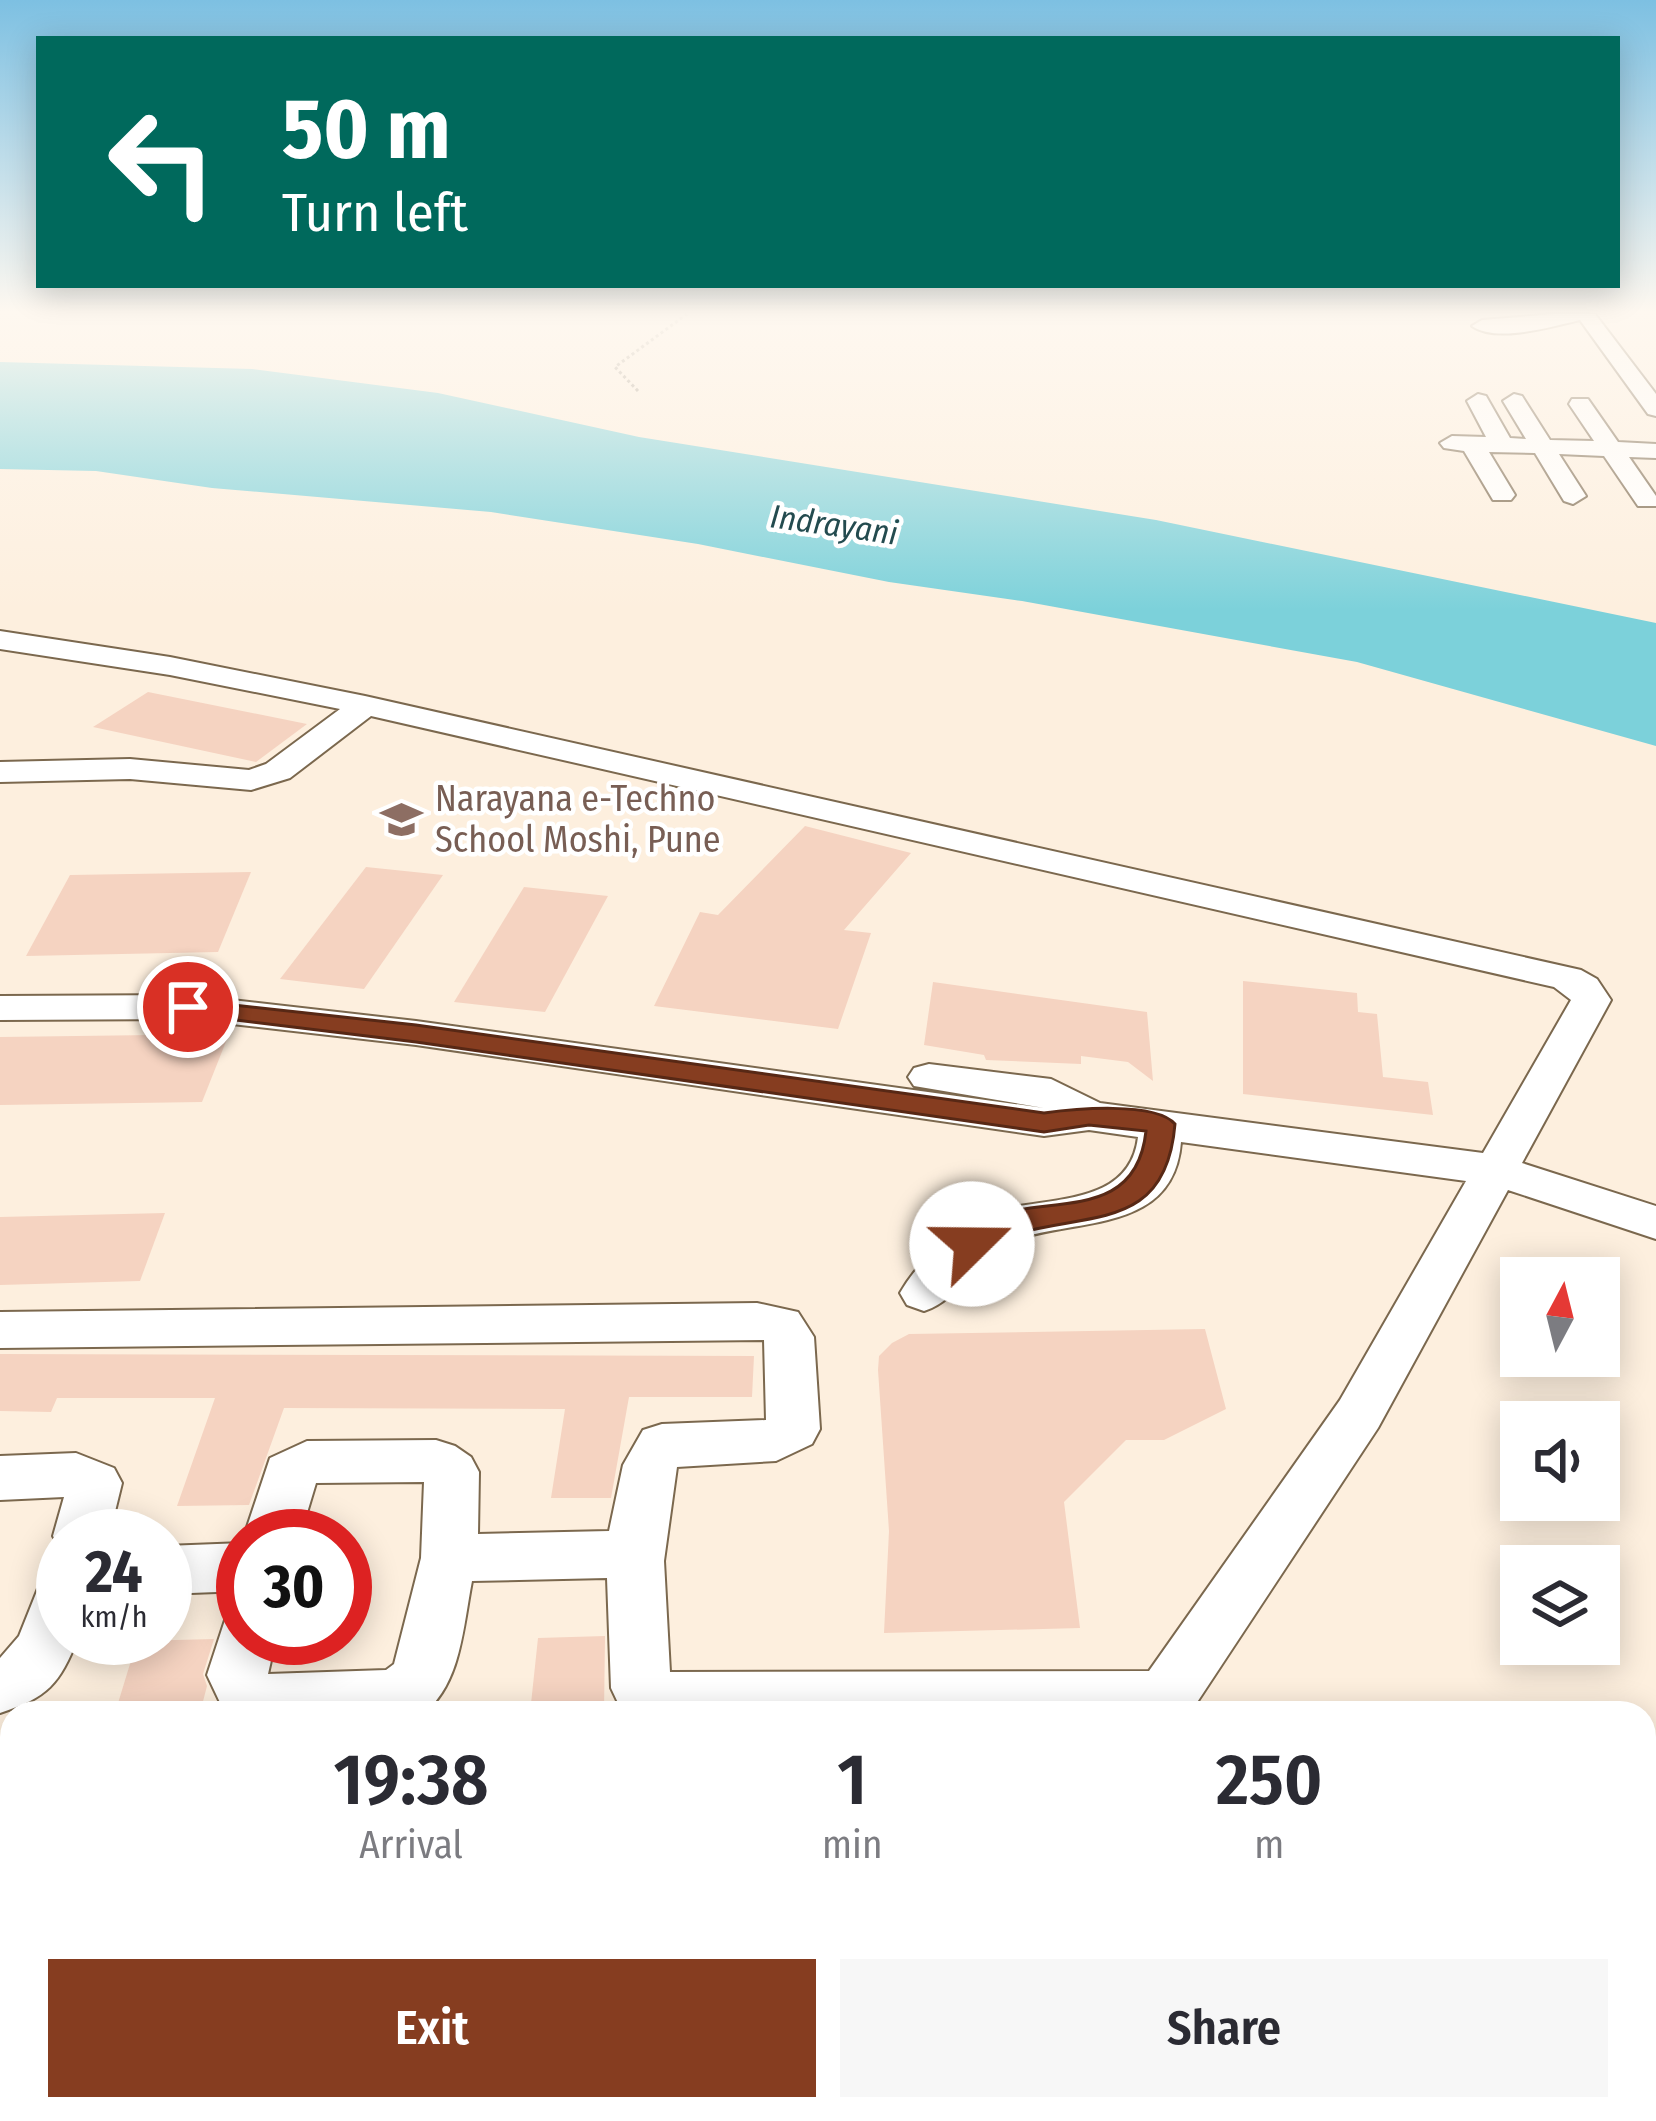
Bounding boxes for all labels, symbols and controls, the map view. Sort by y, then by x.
text: 50 m [282,79,451,180]
icon: left [84,84,240,240]
text: Turn left [282,181,468,245]
water label: Indrayani [768,496,901,554]
place label: Narayana e-Techno School Moshi, Pune [435,777,721,862]
school or university icon: Narayana e-Techno School Moshi, Pune [378,797,424,843]
pin [137,956,239,1058]
icon: arrive [155,974,221,1040]
position arrow [909,1181,1035,1307]
north arrow [1500,1257,1620,1377]
map controls [1500,1257,1620,1665]
button: sound [1500,1401,1620,1521]
speed limit sign: 30 [216,1509,372,1665]
text: 24 [85,1536,143,1608]
button: layers [1500,1545,1620,1665]
text: km/h [81,1599,147,1635]
text: 19:38 [333,1737,489,1823]
text: 1 [837,1737,867,1823]
text: 250 [1216,1737,1323,1823]
text: Arrival [359,1822,463,1868]
text: min [822,1822,882,1868]
text: m [1254,1822,1284,1868]
button: Exit [48,1959,816,2097]
button: Share [840,1959,1608,2097]

